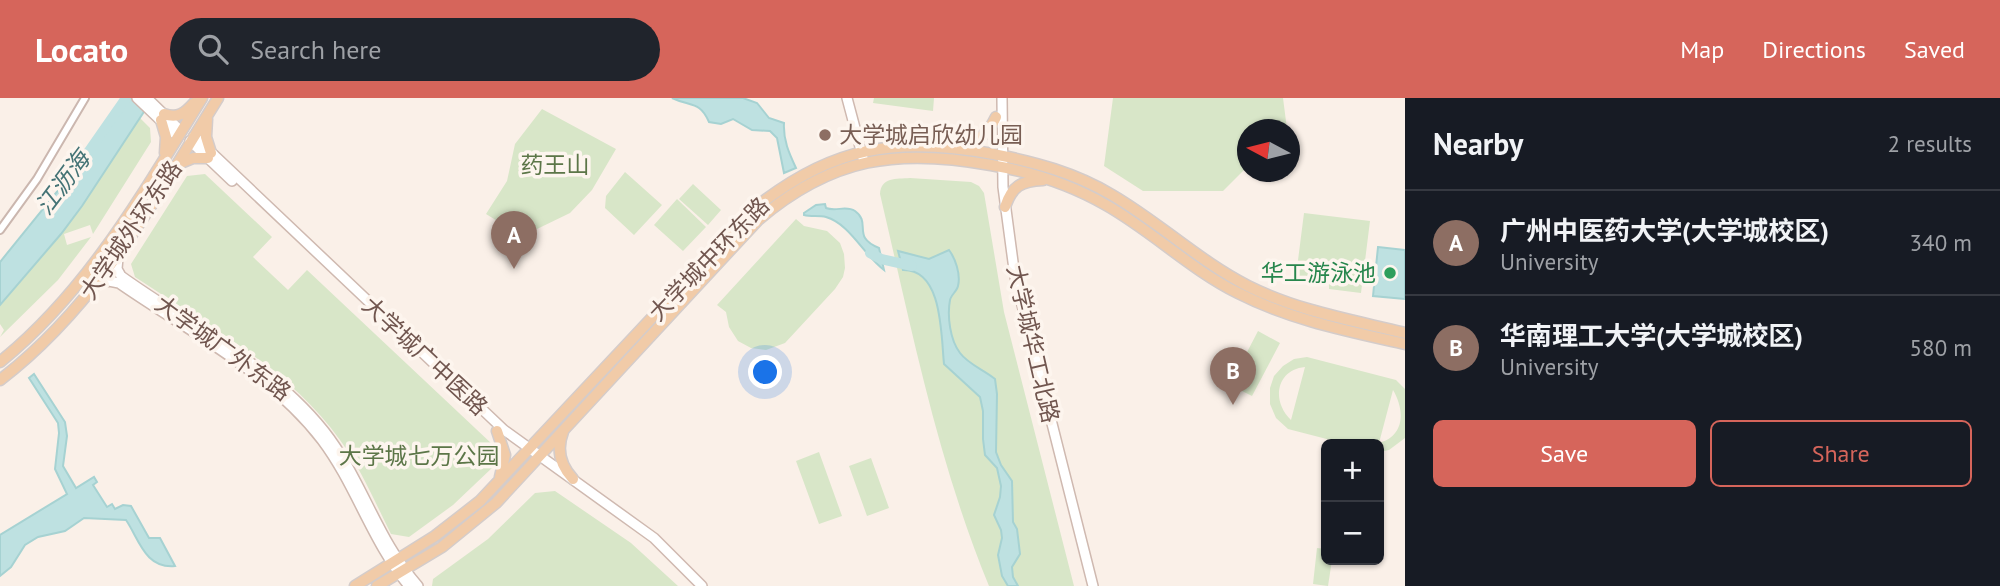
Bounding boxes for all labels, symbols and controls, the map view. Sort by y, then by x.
search box [170,18,660,81]
text: Locato [35,28,128,71]
icon: search [194,30,232,68]
text: Search here [250,33,381,66]
text: Map [1680,34,1724,65]
text: Directions [1762,34,1866,65]
text: Saved [1904,34,1965,65]
north arrow [1237,119,1300,182]
place label: 大学城启欣幼儿园 [839,120,1023,149]
text: Nearby [1433,124,1523,163]
marker: 大学城启欣幼儿园 [817,127,833,143]
text: 2 results [1888,129,1972,158]
water label: 江沥海 [29,142,98,221]
park label: 药王山 [521,150,590,179]
street label: 大学城外环东路 [74,155,188,305]
street label: 大学城中环东路 [642,191,775,327]
pin: A [491,211,537,269]
text: 广州中医药大学(大学城校区) [1500,214,1829,247]
text: A [1449,228,1463,257]
text: 340 m [1910,228,1972,257]
text: University [1500,247,1598,276]
place label: 华工游泳池 [1261,258,1376,287]
street label: 大学城华工北路 [1001,262,1066,426]
marker: 华工游泳池 [1382,265,1398,281]
street label: 大学城广外东路 [150,289,297,407]
street label: 大学城广中医路 [357,290,494,421]
text: 华南理工大学(大学城校区) [1500,319,1803,352]
text: B [1449,333,1463,362]
text: 580 m [1910,333,1972,362]
pin: B [1210,347,1256,405]
text: University [1500,352,1598,381]
your location [748,355,782,389]
button: Save [1433,420,1696,487]
button: Share [1710,420,1972,487]
map controls [1321,439,1384,565]
button: + [1321,439,1384,502]
park label: 大学城七万公园 [339,441,500,470]
button: − [1321,502,1384,565]

